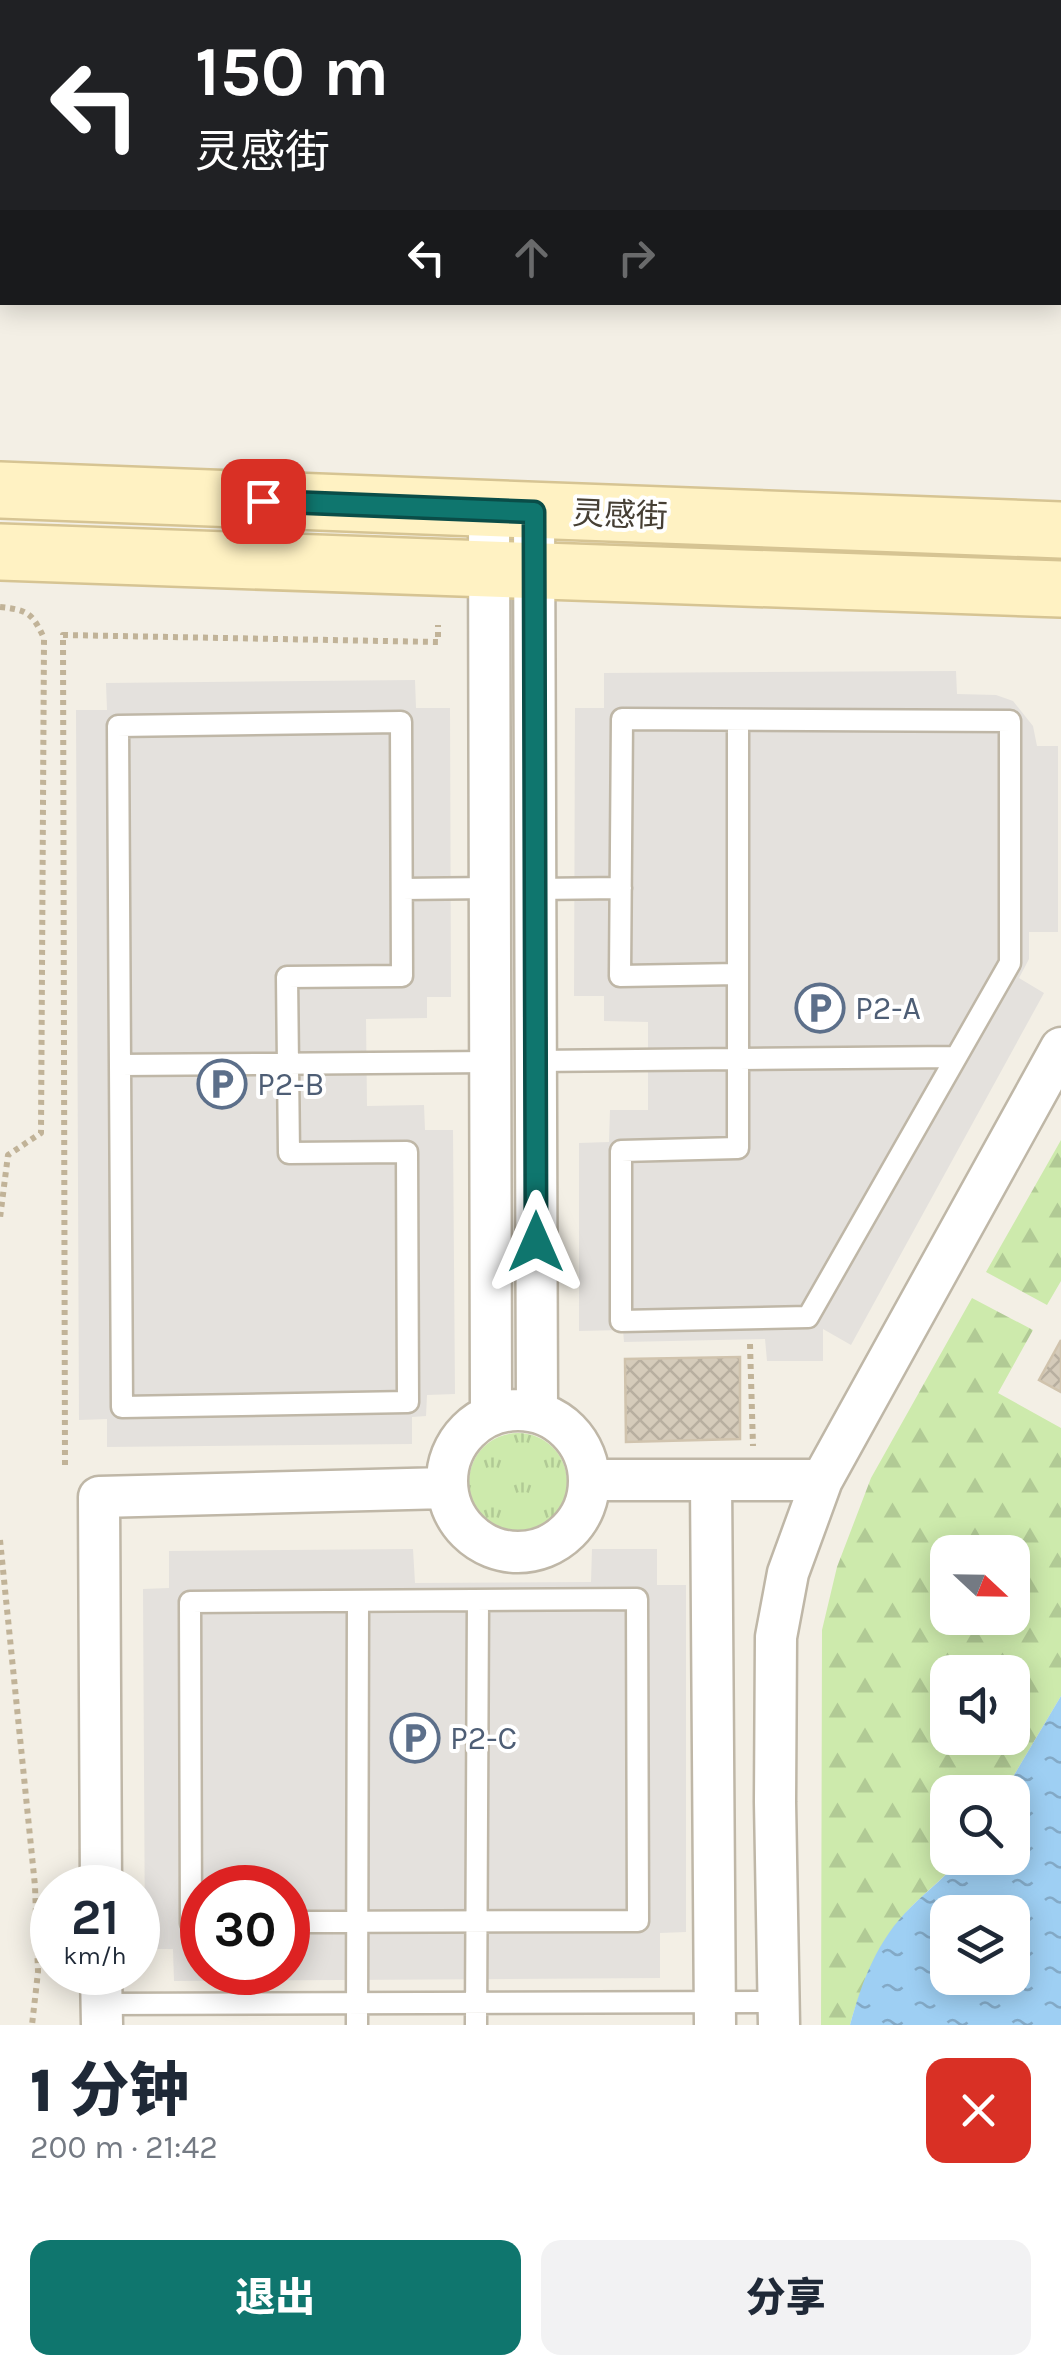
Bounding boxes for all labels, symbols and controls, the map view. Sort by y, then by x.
text: 150 m [195,31,389,113]
icon: left [30,40,160,170]
text: 灵感街 [195,126,330,178]
icon: left [399,230,454,285]
icon: ahead [504,230,559,285]
icon: right [609,230,664,285]
pin [221,459,306,544]
icon: arrive [236,474,291,529]
street label: 灵感街 [571,495,669,535]
parking icon: P2-A [794,982,846,1034]
place label: P2-A [855,990,921,1027]
parking icon: P2-B [196,1058,248,1110]
place label: P2-B [257,1066,324,1103]
position arrow [484,1190,588,1294]
north arrow [930,1535,1030,1635]
map controls [930,1535,1030,1995]
button: sound [930,1655,1030,1755]
parking icon: P2-C [389,1712,441,1764]
place label: P2-C [450,1720,517,1757]
button: search [930,1775,1030,1875]
speed limit sign: 30 [180,1865,310,1995]
text: 21 [71,1888,119,1947]
button: layers [930,1895,1030,1995]
text: km/h [63,1941,127,1970]
text: 1 分钟 [30,2056,189,2126]
button: close [926,2058,1031,2163]
text: 200 m · 21:42 [30,2129,218,2166]
button: 退出 [30,2240,521,2355]
button: 分享 [541,2240,1031,2355]

